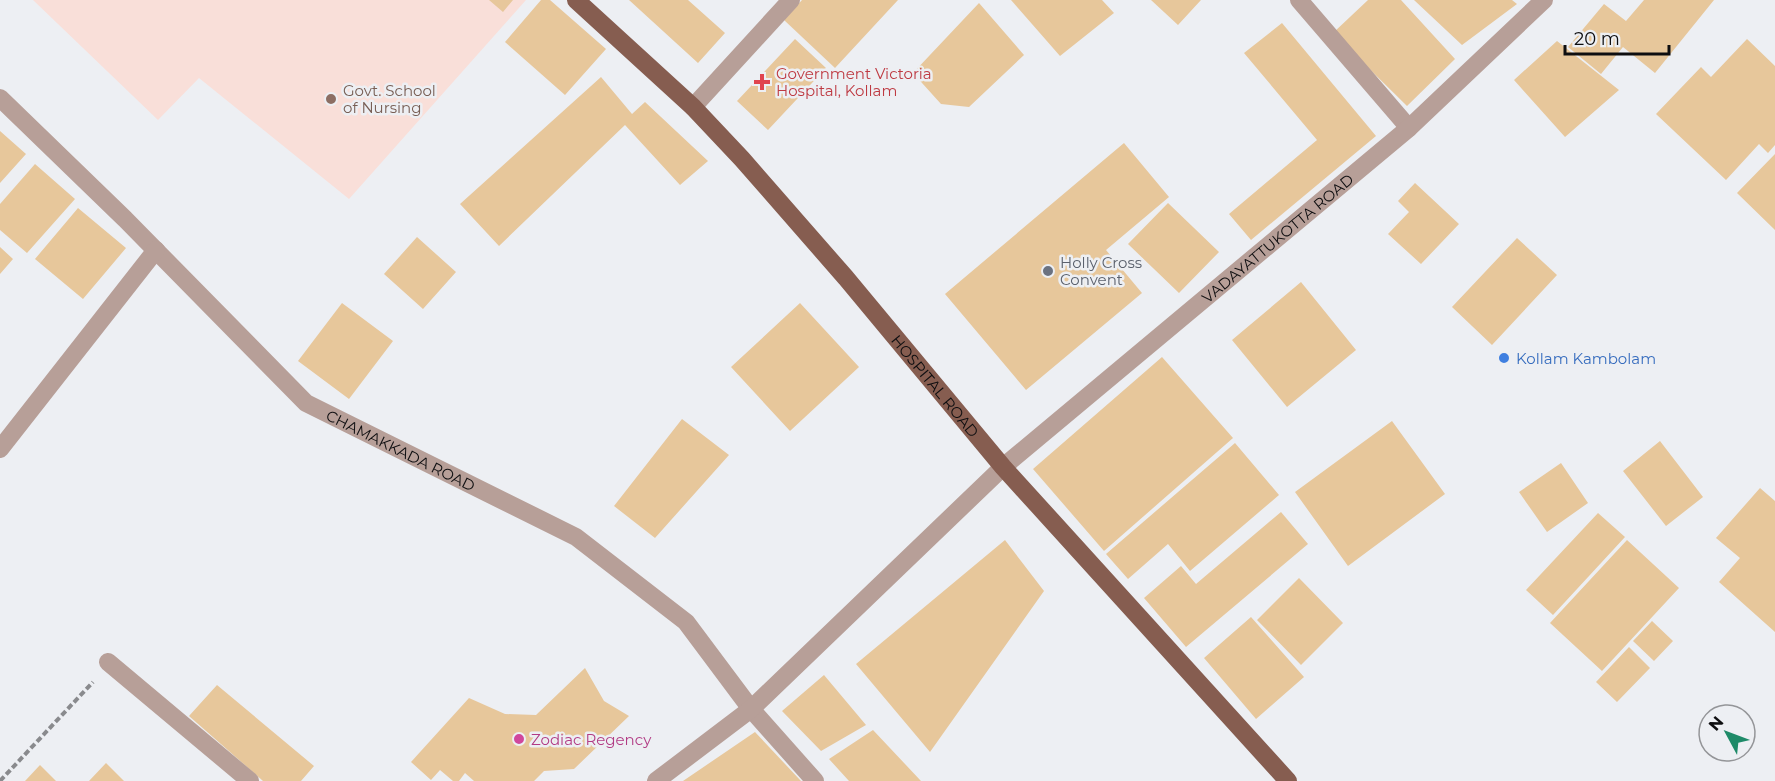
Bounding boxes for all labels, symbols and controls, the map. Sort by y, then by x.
scale bar [1565,18,1668,56]
text: 20 m [1574,28,1620,50]
place label: Government Victoria Hospital, Kollam [776,64,932,100]
marker: Government Victoria Hospital, Kollam [753,73,771,91]
place label: Govt. School of Nursing [343,81,436,117]
marker: Govt. School of Nursing [324,92,338,106]
street label: VADAYATTUKOTTA ROAD [1198,169,1357,307]
place label: Holly Cross Convent [1060,253,1142,289]
marker: Holly Cross Convent [1041,264,1055,278]
street label: HOSPITAL ROAD [887,331,983,441]
place label: Kollam Kambolam [1516,349,1656,368]
marker: Kollam Kambolam [1497,351,1511,365]
street label: CHAMAKKADA ROAD [323,405,478,495]
north arrow [1697,703,1757,763]
text: N [1705,712,1727,735]
place label: Zodiac Regency [531,730,652,749]
marker: Zodiac Regency [512,732,526,746]

